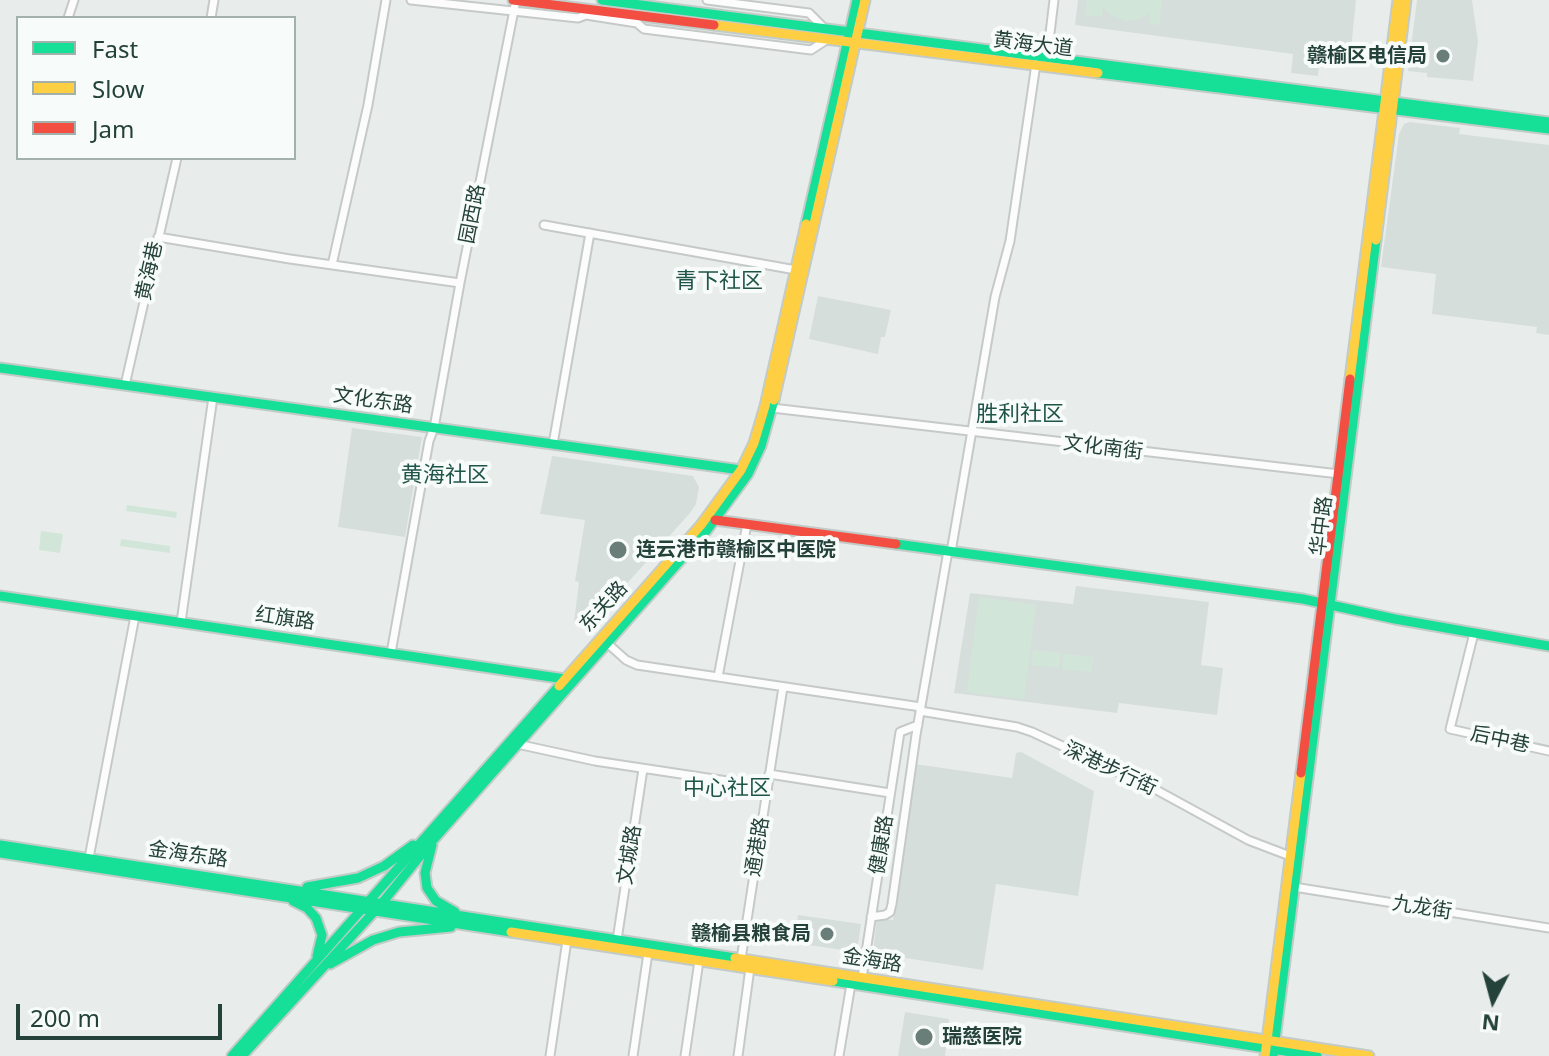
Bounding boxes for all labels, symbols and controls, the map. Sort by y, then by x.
legend [16,16,296,160]
street label: 黄海大道 [992,28,1074,62]
text: Fast [92,32,138,65]
place label: 赣榆区电信局 [1307,44,1427,68]
marker: 赣榆区电信局 [1434,47,1452,65]
text: Slow [92,72,144,105]
text: Jam [92,112,134,145]
street label: 园西路 [455,182,491,246]
street label: 黄海巷 [132,239,168,303]
district label: 青下社区 [675,269,763,295]
street label: 文化东路 [332,384,414,418]
district label: 胜利社区 [976,402,1064,428]
street label: 文化南街 [1062,431,1144,465]
district label: 黄海社区 [401,463,489,489]
street label: 华中路 [1306,495,1338,557]
place label: 连云港市赣榆区中医院 [636,538,836,562]
marker: 连云港市赣榆区中医院 [607,539,629,561]
street label: 东关路 [575,577,633,637]
street label: 红旗路 [254,603,316,635]
street label: 后中巷 [1468,722,1532,758]
street label: 深港步行街 [1060,737,1160,801]
district label: 中心社区 [683,776,771,802]
street label: 健康路 [865,813,899,877]
street label: 通港路 [741,815,775,879]
street label: 文城路 [613,823,647,887]
street label: 金海东路 [147,838,229,872]
street label: 九龙街 [1390,891,1454,925]
place label: 赣榆县粮食局 [691,922,811,946]
marker: 赣榆县粮食局 [818,925,836,943]
street label: 金海路 [840,944,904,978]
north arrow [1453,960,1533,1040]
scale bar [20,988,226,1038]
text: 200 m [30,1001,100,1034]
text: N [1480,1008,1501,1040]
place label: 瑞慈医院 [942,1025,1022,1049]
marker: 瑞慈医院 [913,1026,935,1048]

